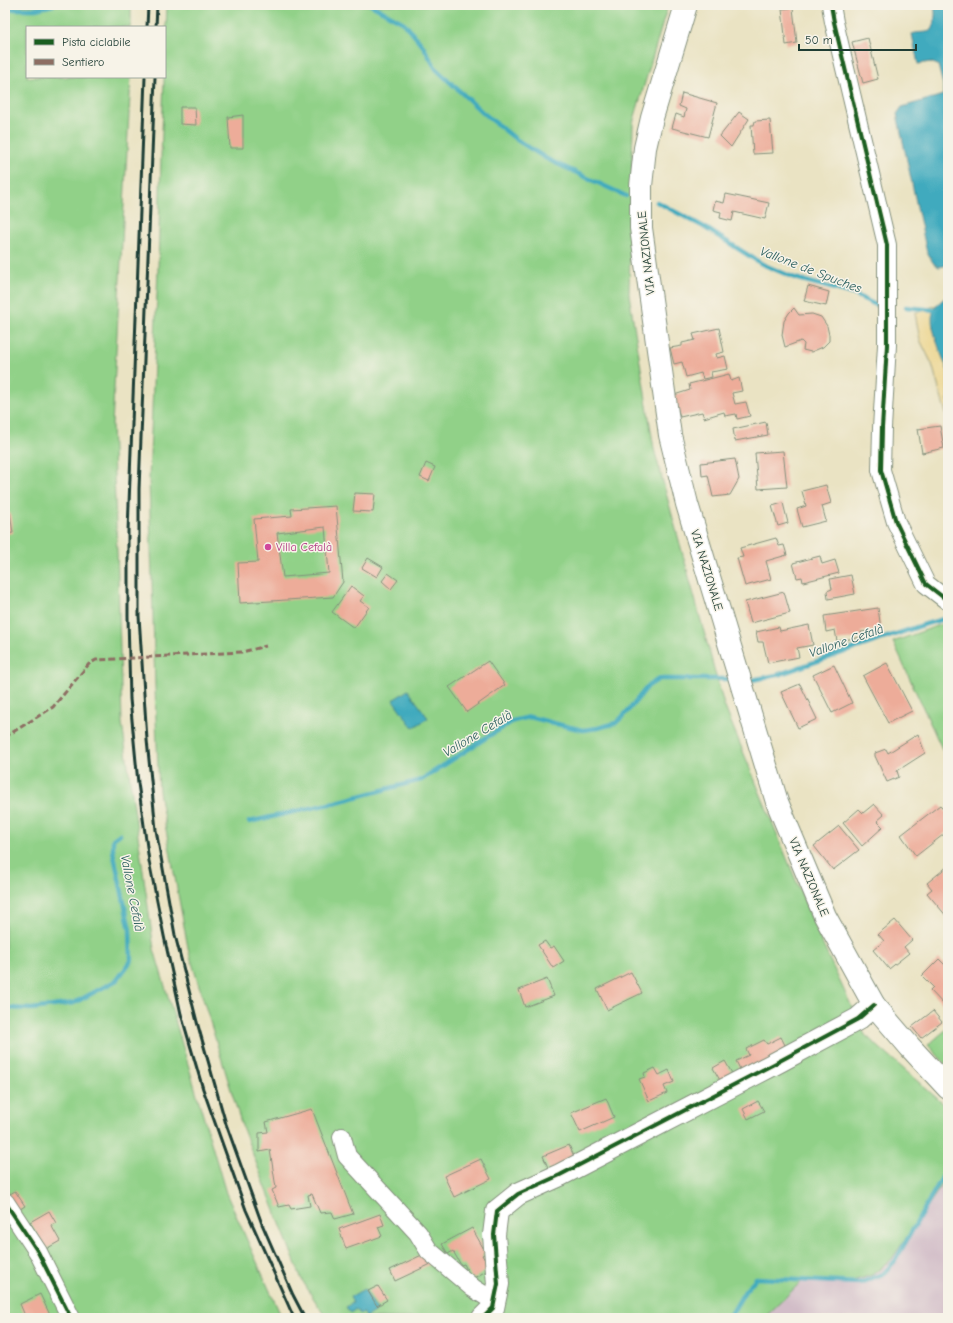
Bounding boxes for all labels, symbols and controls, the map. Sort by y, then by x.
legend [26,26,166,78]
scale bar [799,26,916,52]
text: 50 m [805,33,833,47]
text: Pista ciclabile [62,35,131,49]
text: Sentiero [62,55,104,69]
street label: VIA NAZIONALE [635,210,657,296]
water label: Vallone de Spuches [758,243,864,296]
street label: VIA NAZIONALE [688,528,726,612]
place label: Villa Cefalà [276,540,332,554]
marker: Villa Cefalà [263,542,273,552]
water label: Vallone Cefalà [807,621,886,660]
water label: Vallone Cefalà [440,707,515,760]
street label: VIA NAZIONALE [786,836,832,918]
water label: Vallone Cefalà [118,853,147,933]

